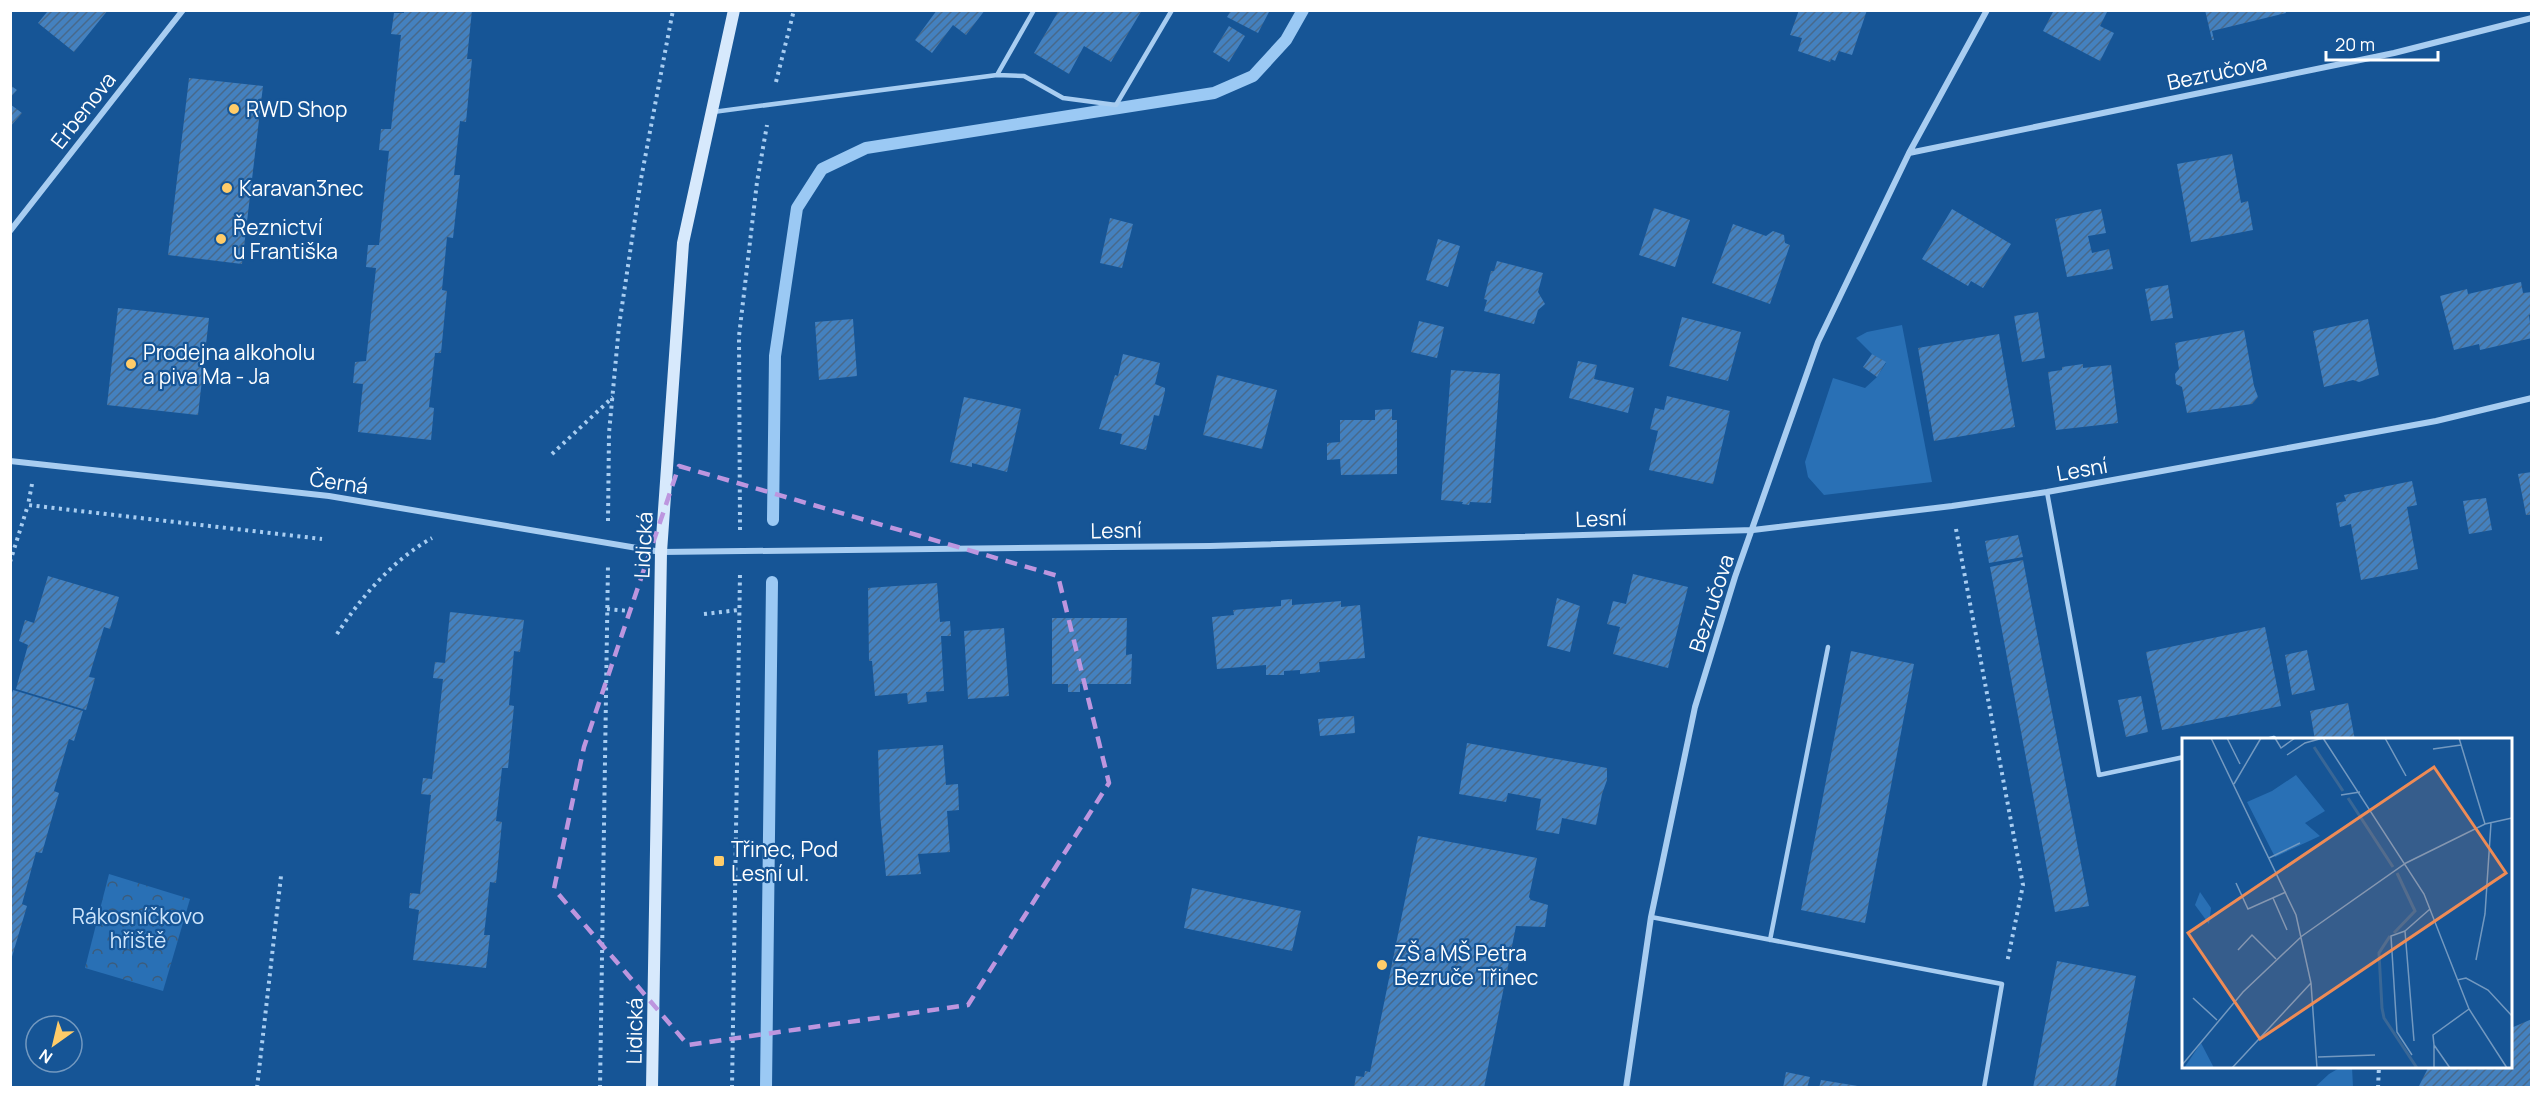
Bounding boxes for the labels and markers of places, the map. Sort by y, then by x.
place label: RWD Shop [246,95,347,123]
marker: RWD Shop [227,102,241,116]
place label: Karavan3nec [239,174,364,202]
marker: Karavan3nec [220,181,234,195]
place label: Řeznictví u Františka [233,213,338,265]
marker: Řeznictví u Františka [214,232,228,246]
place label: Prodejna alkoholu a piva Ma - Ja [143,338,315,390]
marker: Prodejna alkoholu a piva Ma - Ja [124,357,138,371]
place label: Třinec, Pod Lesní ul. [731,835,838,887]
marker: Třinec, Pod Lesní ul. [712,854,726,868]
place label: ZŠ a MŠ Petra Bezruče Třinec [1394,939,1538,991]
marker: ZŠ a MŠ Petra Bezruče Třinec [1375,958,1389,972]

